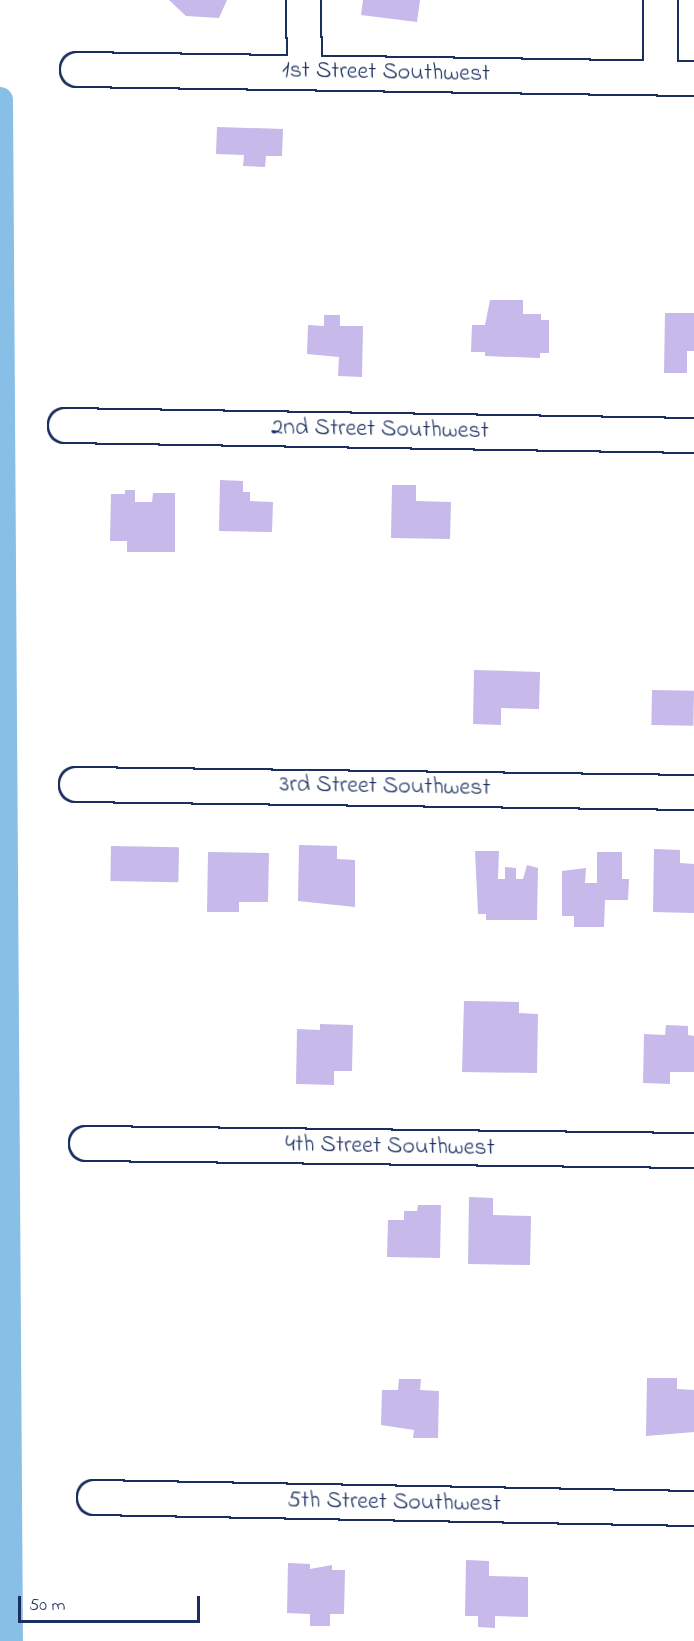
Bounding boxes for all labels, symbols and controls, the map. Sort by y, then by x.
street label: 1st Street Southwest [282,57,490,89]
street label: 2nd Street Southwest [271,414,489,446]
street label: 3rd Street Southwest [279,771,491,803]
street label: 4th Street Southwest [285,1131,495,1163]
street label: 5th Street Southwest [287,1487,501,1519]
scale bar [21,1584,202,1622]
text: 50 m [29,1593,66,1619]

